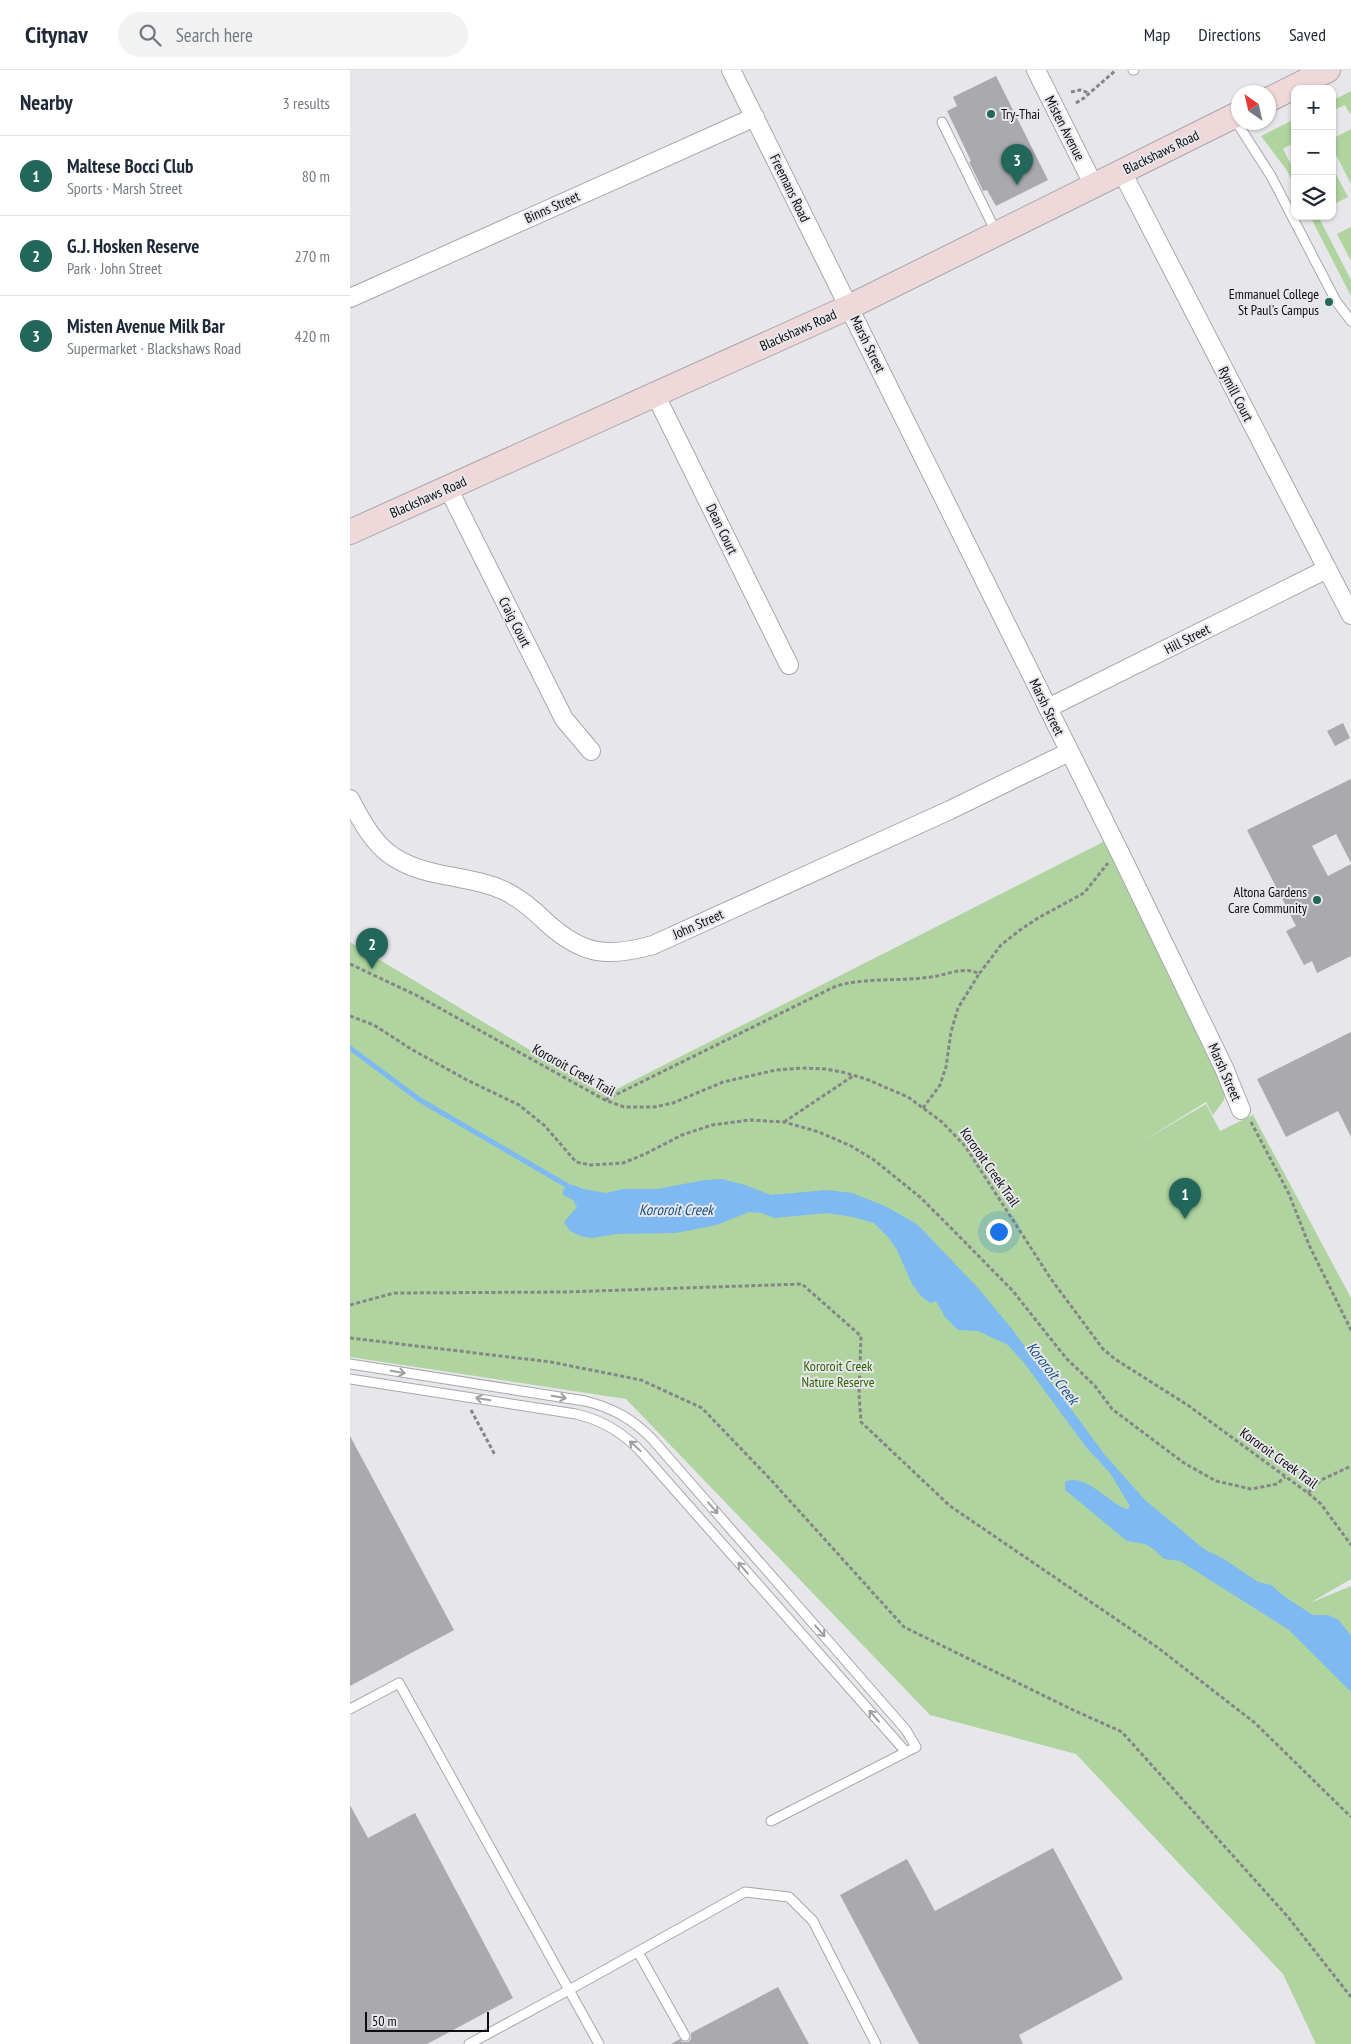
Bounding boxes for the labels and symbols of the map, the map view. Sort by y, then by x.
north arrow [1231,85,1276,130]
street label: Misten Avenue [1041,93,1089,164]
place label: Try-Thai [1001,105,1040,123]
marker: Try-Thai [985,108,997,120]
street label: Blackshaws Road [1120,126,1202,178]
pin: 3 [1001,144,1033,185]
street label: Freemans Road [766,151,814,225]
street label: Binns Street [522,187,583,227]
place label: Emmanuel College St Paul's Campus [1229,285,1319,319]
marker: Emmanuel College St Paul's Campus [1323,296,1335,308]
street label: Blackshaws Road [757,305,839,355]
street label: Marsh Street [846,313,890,376]
street label: Rymill Court [1214,363,1258,425]
street label: Blackshaws Road [387,472,469,522]
street label: Dean Court [702,501,742,557]
street label: Craig Court [495,594,535,650]
street label: Hill Street [1161,620,1213,658]
street label: Marsh Street [1025,676,1069,739]
place label: Altona Gardens Care Community [1228,883,1308,917]
marker: Altona Gardens Care Community [1311,894,1323,906]
street label: John Street [669,905,726,944]
pin: 2 [356,928,388,969]
street label: Kororoit Creek Trail [529,1040,619,1101]
street label: Marsh Street [1204,1040,1246,1104]
street label: Kororoit Creek Trail [956,1124,1024,1210]
pin: 1 [1169,1178,1201,1219]
water label: Kororoit Creek [639,1200,715,1219]
your location [986,1219,1012,1245]
water label: Kororoit Creek [1023,1338,1085,1410]
park label: Kororoit Creek Nature Reserve [801,1357,875,1391]
one-way arrow [390,1367,406,1377]
one-way arrow [550,1392,566,1402]
one-way arrow [476,1394,492,1404]
street label: Kororoit Creek Trail [1236,1424,1322,1493]
one-way arrow [629,1441,642,1452]
one-way arrow [707,1502,719,1515]
one-way arrow [738,1561,749,1574]
one-way arrow [814,1624,826,1637]
one-way arrow [868,1709,880,1722]
scale bar [365,2009,489,2032]

